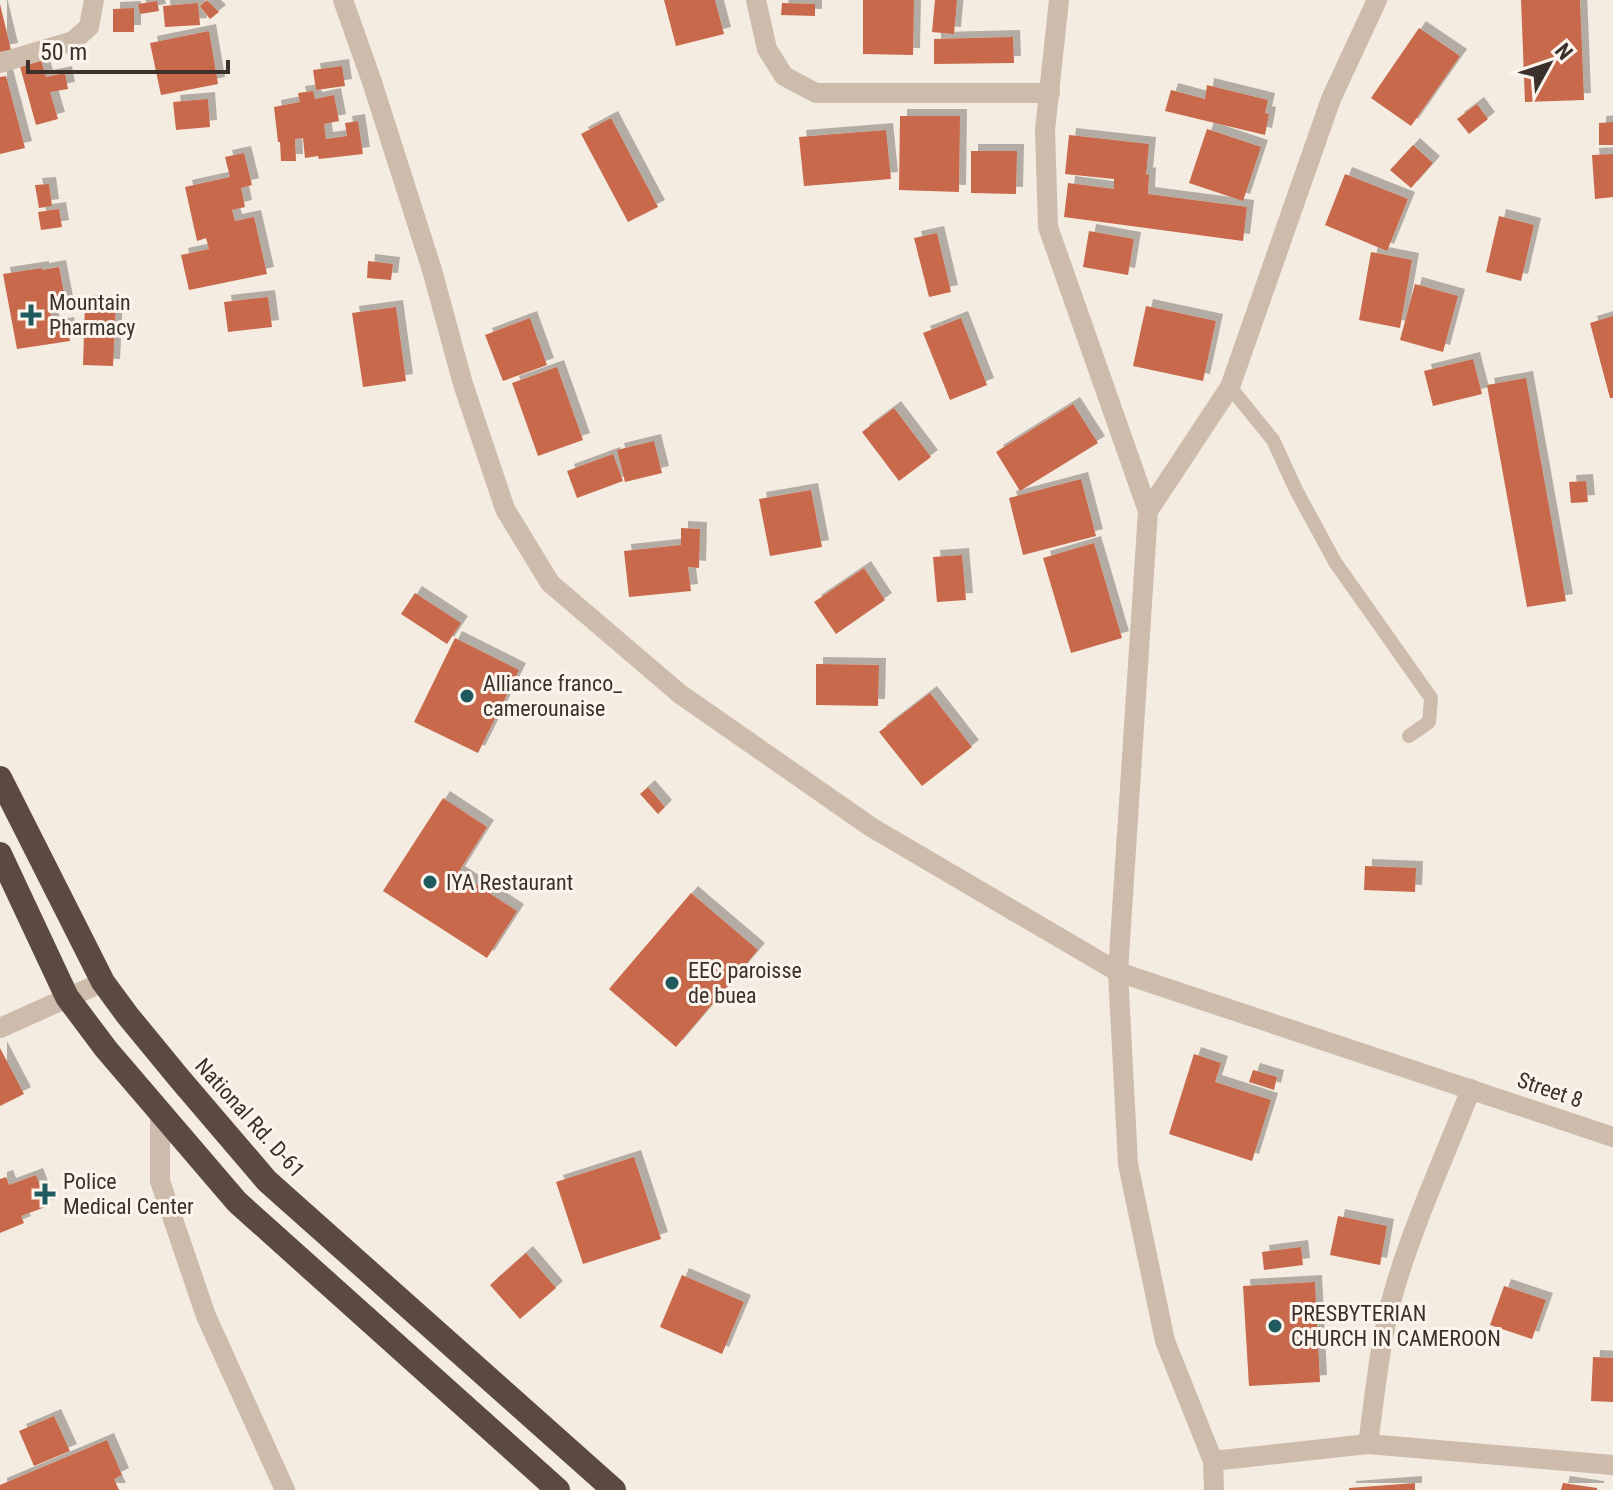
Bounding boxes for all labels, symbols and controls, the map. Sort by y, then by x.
scale bar [28,24,228,74]
north arrow [1509,24,1589,104]
text: 50 m [40,38,87,66]
text: N [1550,38,1578,65]
place label: Mountain Pharmacy [49,290,136,340]
marker: Mountain Pharmacy [20,304,42,326]
place label: Alliance franco_ camerounaise [483,671,622,721]
marker: Alliance franco_ camerounaise [458,687,476,705]
place label: IYA Restaurant [446,870,573,895]
marker: IYA Restaurant [421,873,439,891]
place label: EEC paroisse de buea [688,958,802,1008]
marker: EEC paroisse de buea [663,974,681,992]
street label: National Rd. D-61 [190,1053,310,1183]
street label: Street 8 [1514,1067,1586,1113]
place label: Police Medical Center [63,1169,194,1219]
marker: Police Medical Center [34,1183,56,1205]
place label: PRESBYTERIAN CHURCH IN CAMEROON [1291,1301,1501,1351]
marker: PRESBYTERIAN CHURCH IN CAMEROON [1266,1317,1284,1335]

